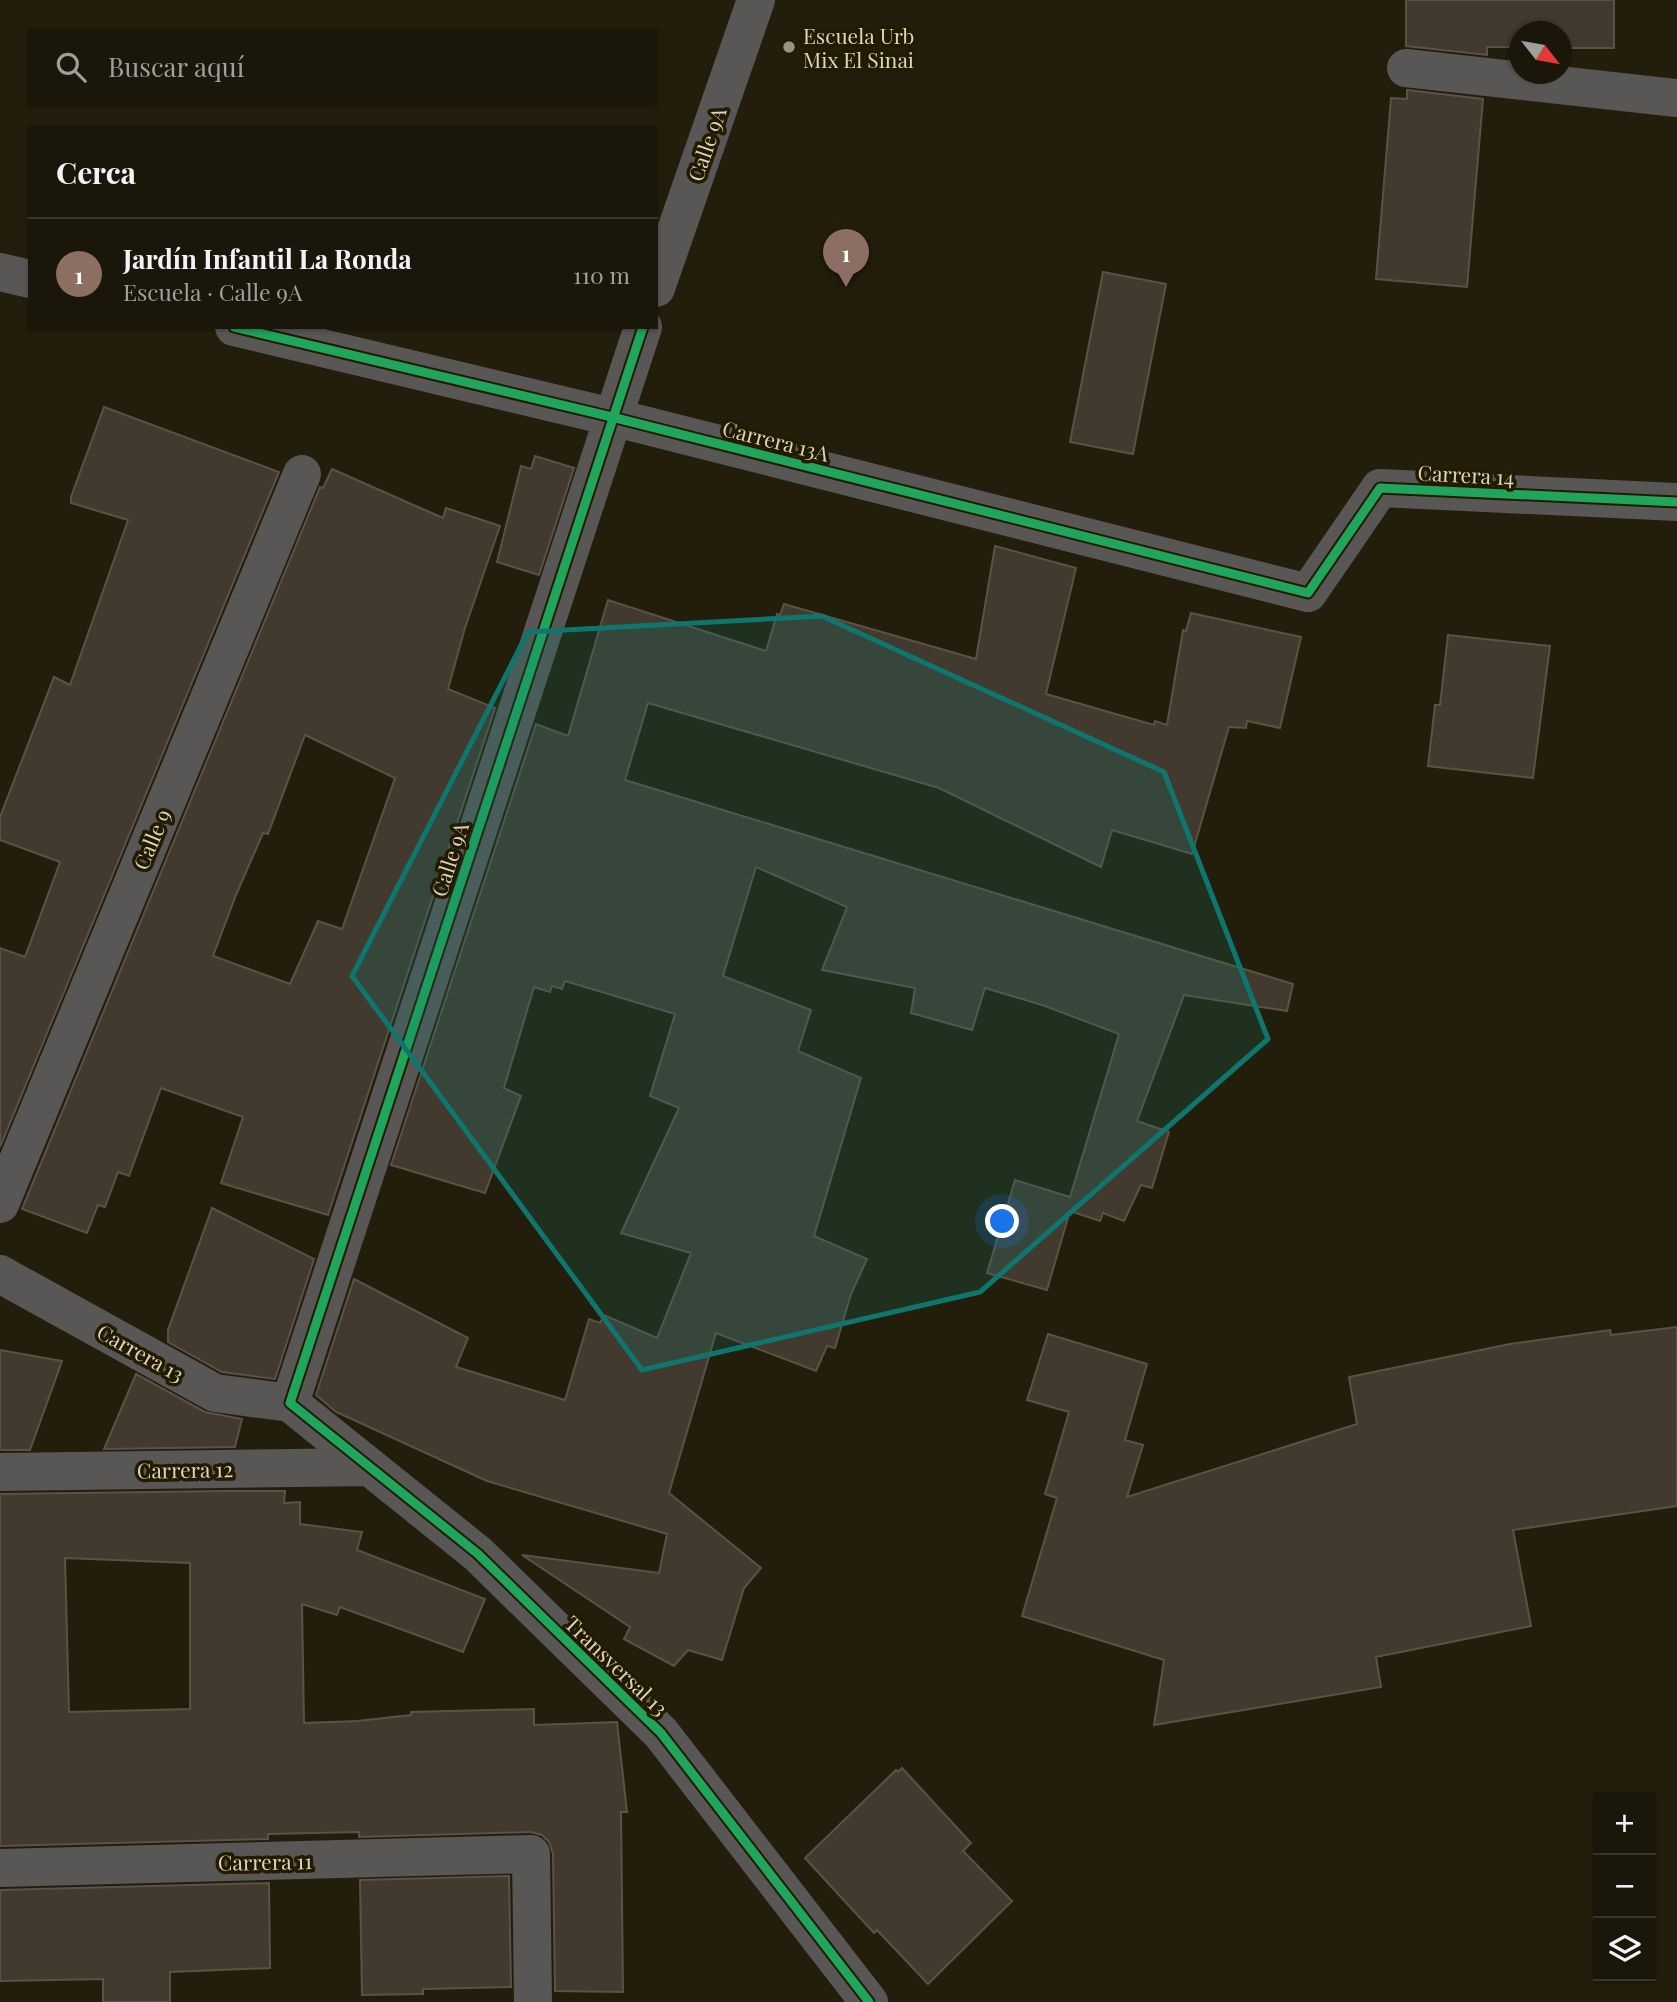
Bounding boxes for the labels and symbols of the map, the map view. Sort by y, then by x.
place label: Escuela Urb Mix El Sinai [803,21,914,73]
north arrow [1509,21,1572,84]
marker: Escuela Urb Mix El Sinai [781,39,797,55]
street label: Calle 9A [680,103,732,185]
pin: 1 [823,229,869,287]
street label: Carrera 13A [720,413,833,467]
street label: Carrera 14 [1417,457,1515,491]
street label: Calle 9 [126,804,176,874]
street label: Calle 9A [424,818,474,900]
your location [985,1204,1019,1238]
street label: Carrera 13 [92,1317,190,1387]
street label: Carrera 12 [137,1454,233,1484]
street label: Transversal 13 [560,1609,674,1721]
street label: Carrera 11 [218,1846,313,1876]

